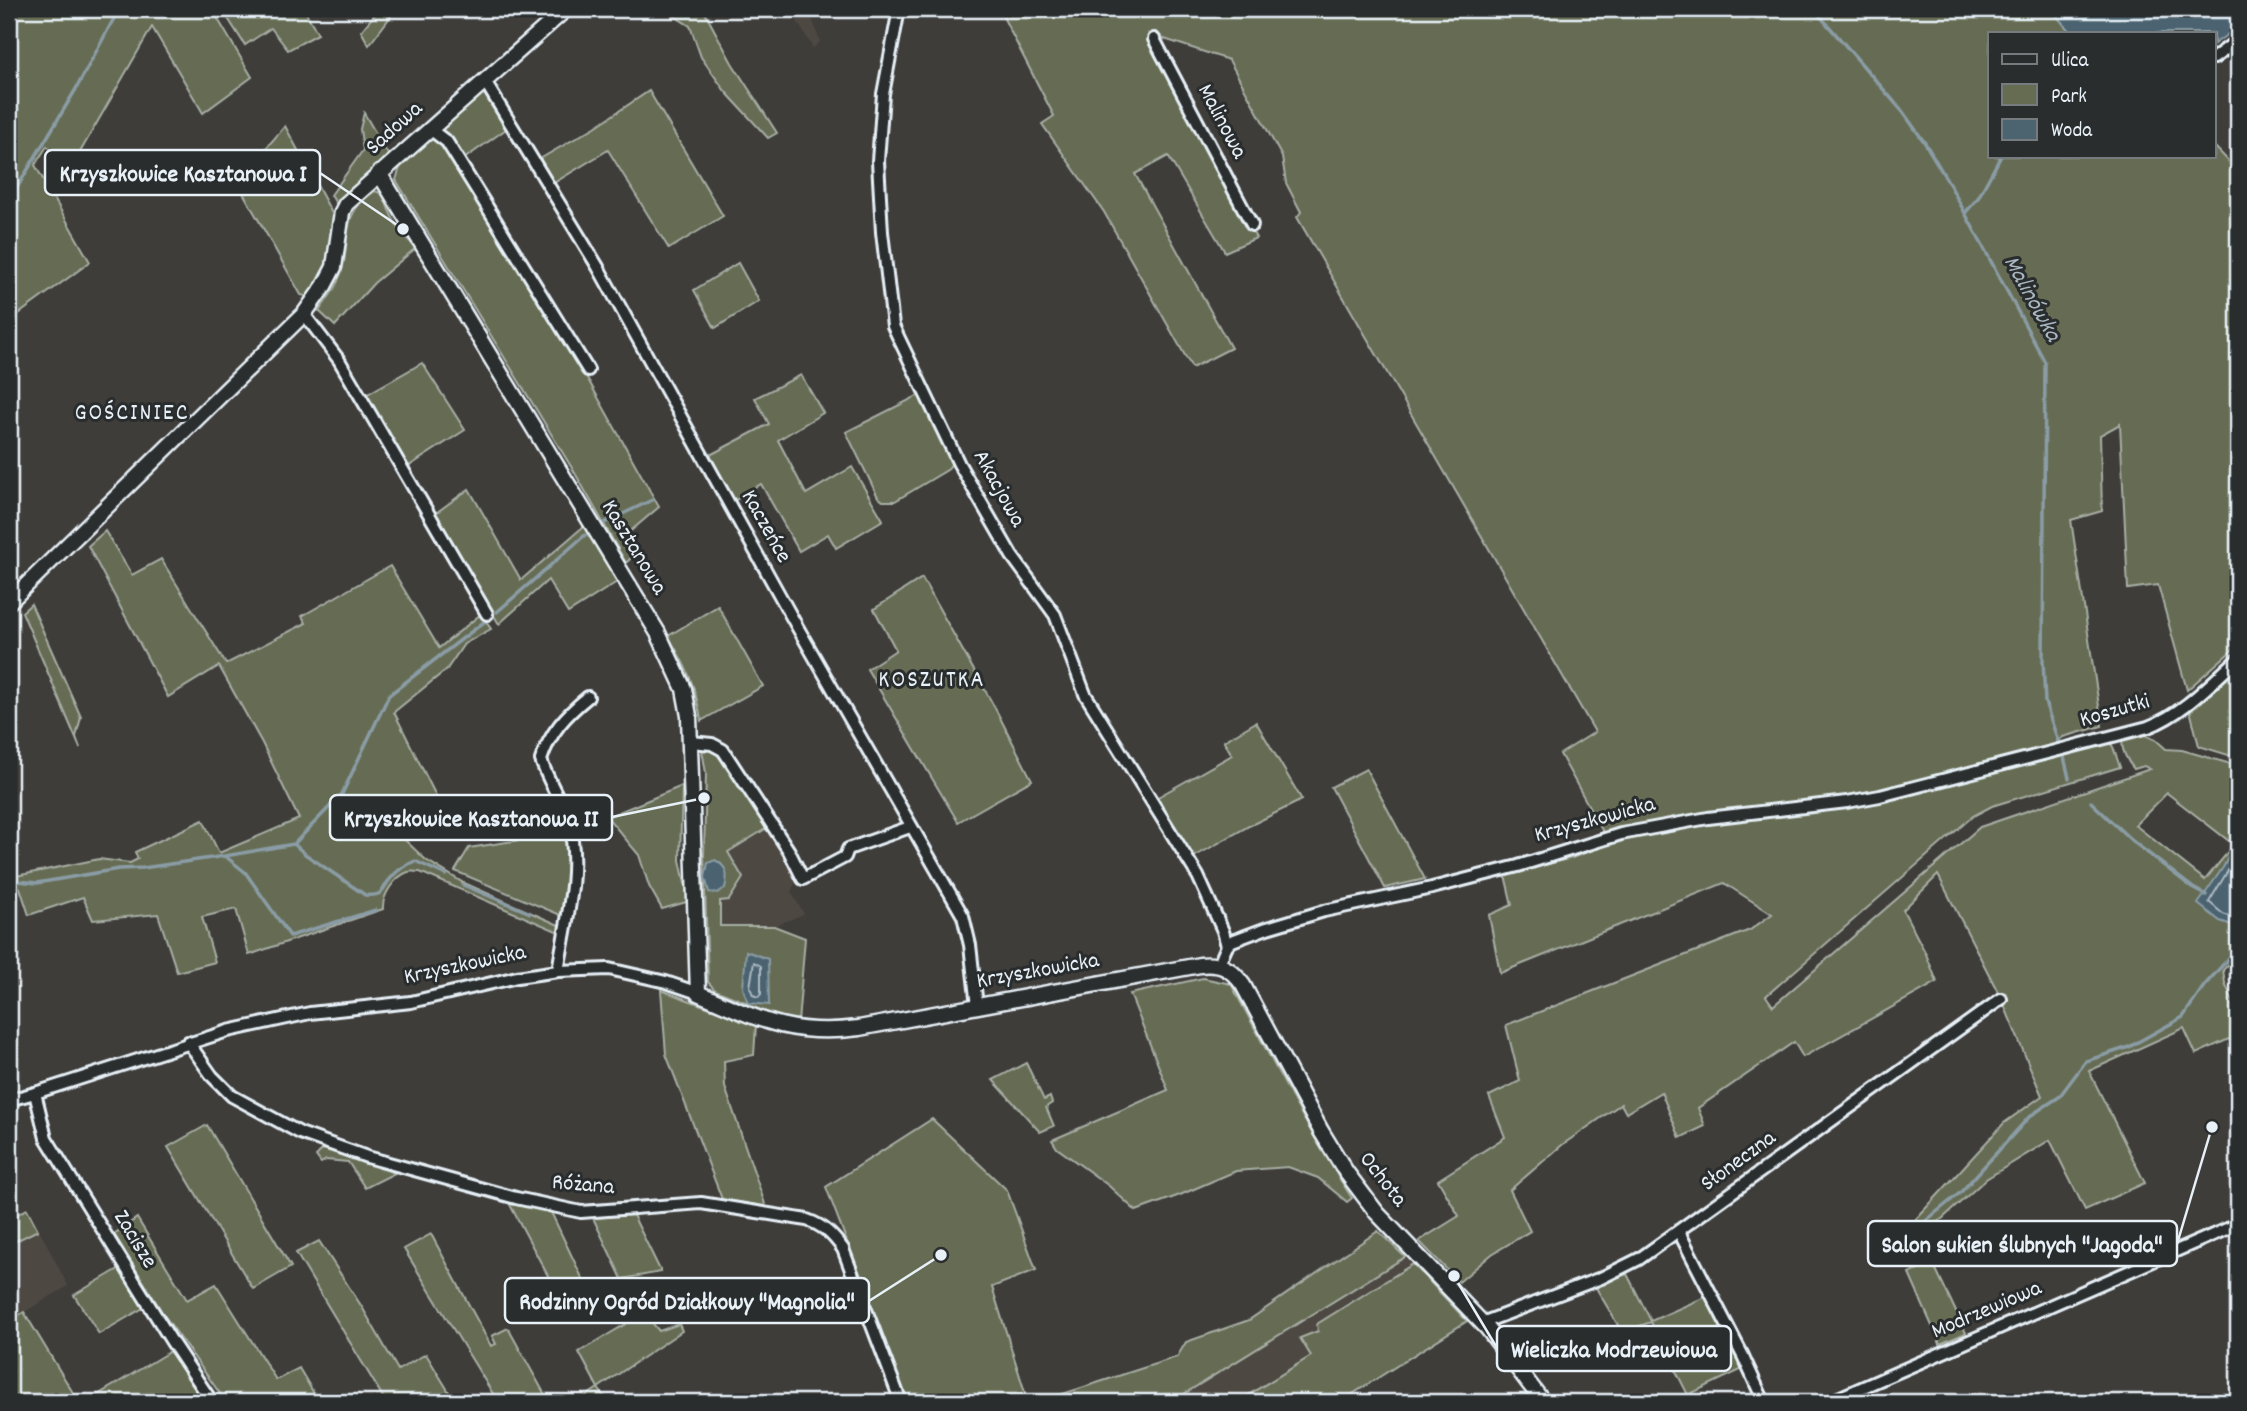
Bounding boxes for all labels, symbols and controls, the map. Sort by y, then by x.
legend [1988,32,2216,158]
text: Ulica [2051,47,2089,77]
street label: Malinowa [1188,79,1255,166]
text: Park [2051,83,2087,113]
street label: Sadowa [359,93,432,164]
text: Woda [2051,117,2093,147]
callout: Krzyszkowice Kasztanowa I [45,150,320,195]
text: Krzyszkowice Kasztanowa I [59,159,307,193]
water label: Malinówka [1993,250,2069,350]
district label: GOŚCINIEC [74,397,190,431]
street label: Akacjowa [963,444,1033,535]
street label: Kaczeńce [731,484,799,570]
street label: Kasztanowa [592,494,675,603]
district label: KOSZUTKA [878,664,986,698]
street label: Koszutki [2076,686,2154,738]
street label: Krzyszkowicka [1531,789,1660,853]
callout: Krzyszkowice Kasztanowa II [330,795,612,840]
text: Krzyszkowice Kasztanowa II [344,804,599,838]
street label: Krzyszkowicka [401,937,530,995]
street label: Krzyszkowicka [974,945,1103,999]
street label: Słoneczna [1694,1123,1785,1201]
street label: Ochota [1350,1145,1415,1216]
street label: Różana [550,1167,617,1205]
street label: Zacisze [104,1205,164,1275]
callout: Salon sukien ślubnych "Jagoda" [1868,1221,2177,1266]
text: Salon sukien ślubnych "Jagoda" [1881,1230,2163,1264]
street label: Modrzewiowa [1927,1273,2048,1349]
callout: Rodzinny Ogród Działkowy "Magnolia" [505,1278,869,1323]
text: Rodzinny Ogród Działkowy "Magnolia" [519,1287,855,1321]
callout: Wieliczka Modrzewiowa [1497,1326,1731,1371]
text: Wieliczka Modrzewiowa [1511,1335,1718,1369]

